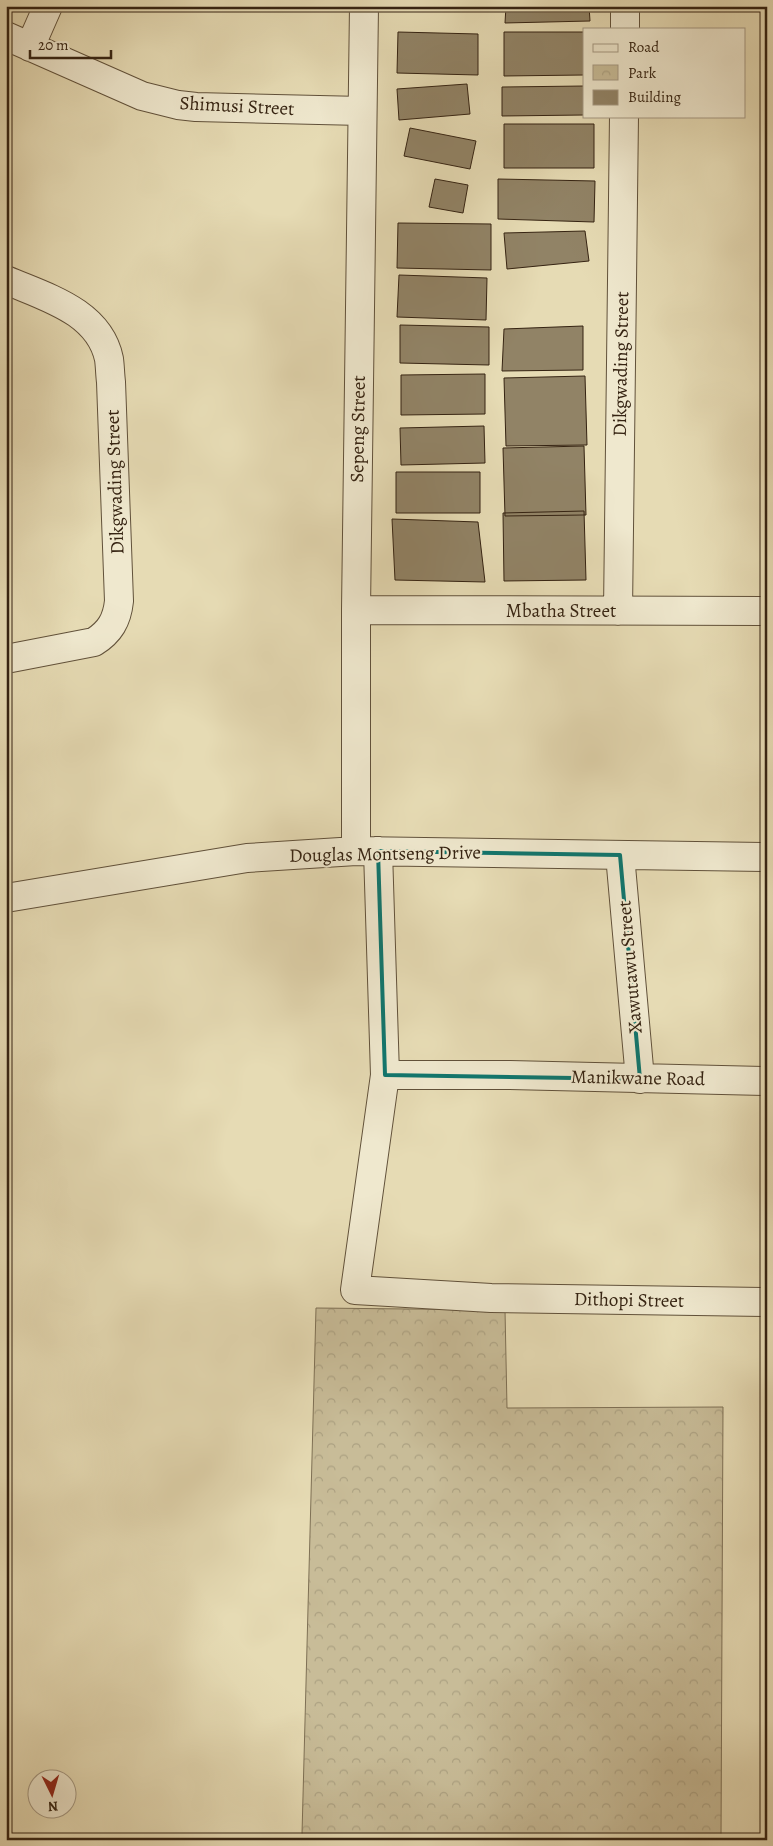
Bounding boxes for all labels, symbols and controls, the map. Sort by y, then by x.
scale bar [30,28,111,60]
legend [583,28,746,118]
text: 20 m [38,35,69,55]
text: Road [628,37,660,57]
text: Park [628,63,657,83]
text: Building [628,87,681,107]
street label: Shimusi Street [179,90,295,122]
street label: Dikgwading Street [607,291,635,437]
street label: Sepeng Street [344,375,372,483]
street label: Dikgwading Street [99,409,131,555]
street label: Mbatha Street [506,598,616,624]
street label: Douglas Montseng Drive [289,839,481,869]
street label: Xawutawu Street [611,899,649,1035]
street label: Manikwane Road [571,1064,706,1092]
street label: Dithopi Street [574,1286,684,1314]
north arrow [28,1768,78,1818]
text: N [47,1797,59,1816]

